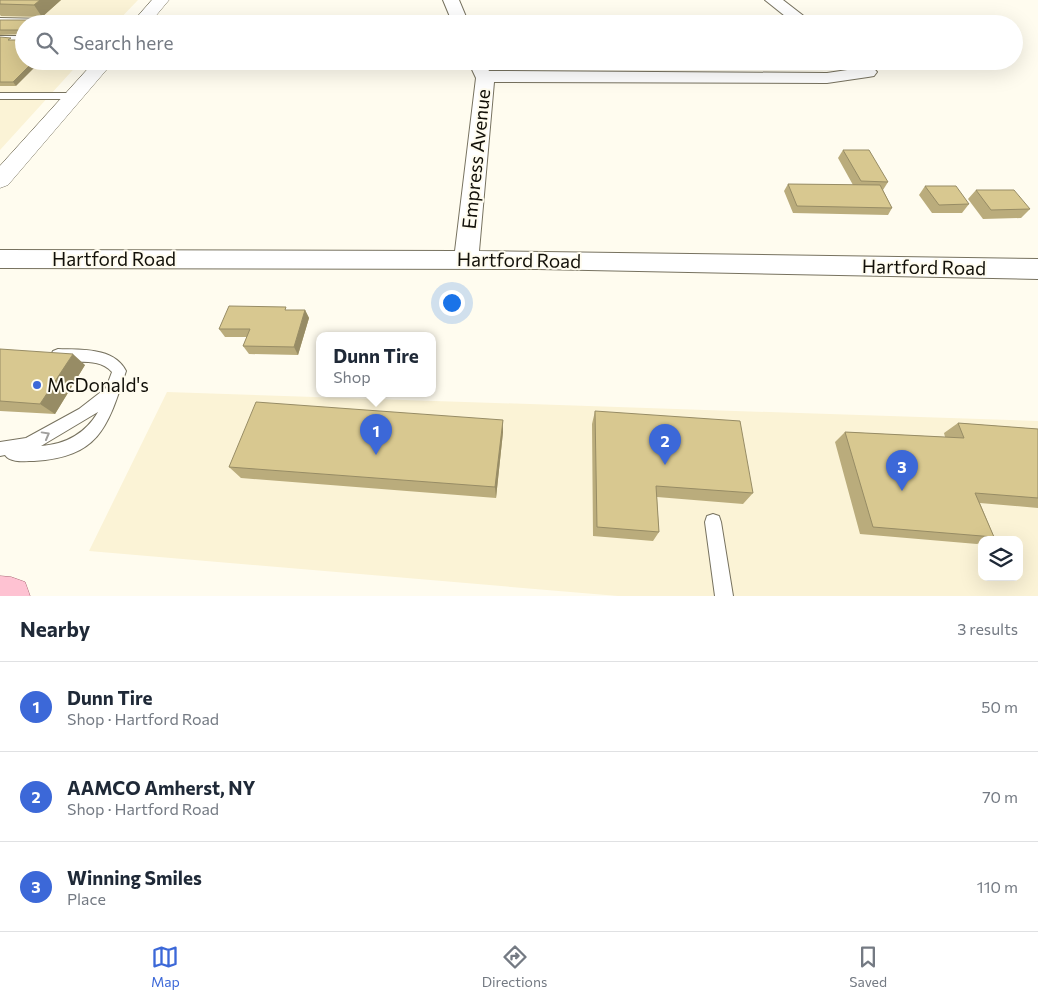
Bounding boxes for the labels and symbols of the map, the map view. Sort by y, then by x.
street label: Empress Avenue [457,88,494,230]
street label: Hartford Road [52,247,176,270]
street label: Hartford Road [457,247,581,272]
street label: Hartford Road [862,254,986,279]
your location [439,290,465,316]
place label: McDonald's [47,373,149,396]
marker: McDonald's [31,379,43,391]
pin: 1 [360,414,392,455]
pin: 2 [649,424,681,465]
one-way arrow [40,431,49,441]
pin: 3 [886,450,918,491]

